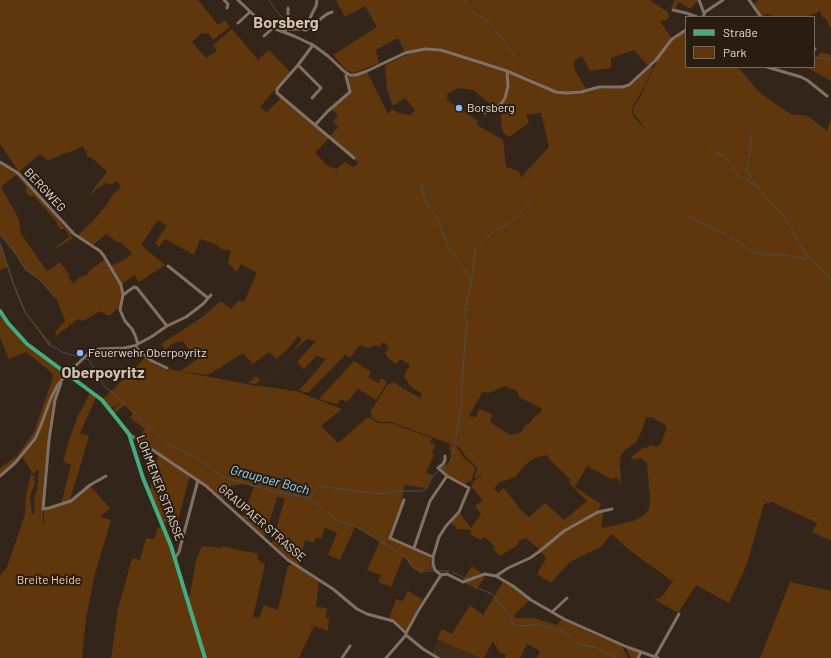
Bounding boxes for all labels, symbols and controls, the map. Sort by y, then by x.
district label: Borsberg [253,13,319,33]
legend [685,16,815,68]
text: Straße [723,25,758,39]
text: Park [723,45,747,59]
place label: Borsberg [467,101,515,115]
marker: Borsberg [454,103,464,113]
street label: BERGWEG [21,165,69,215]
place label: Feuerwehr Oberpoyritz [88,346,207,360]
marker: Feuerwehr Oberpoyritz [75,348,85,358]
district label: Oberpoyritz [61,363,145,383]
street label: LOHMENER STRASSE [133,433,187,543]
water label: Graupaer Bach [229,462,311,498]
street label: GRAUPAER STRASSE [215,481,309,565]
park label: Breite Heide [17,573,81,587]

